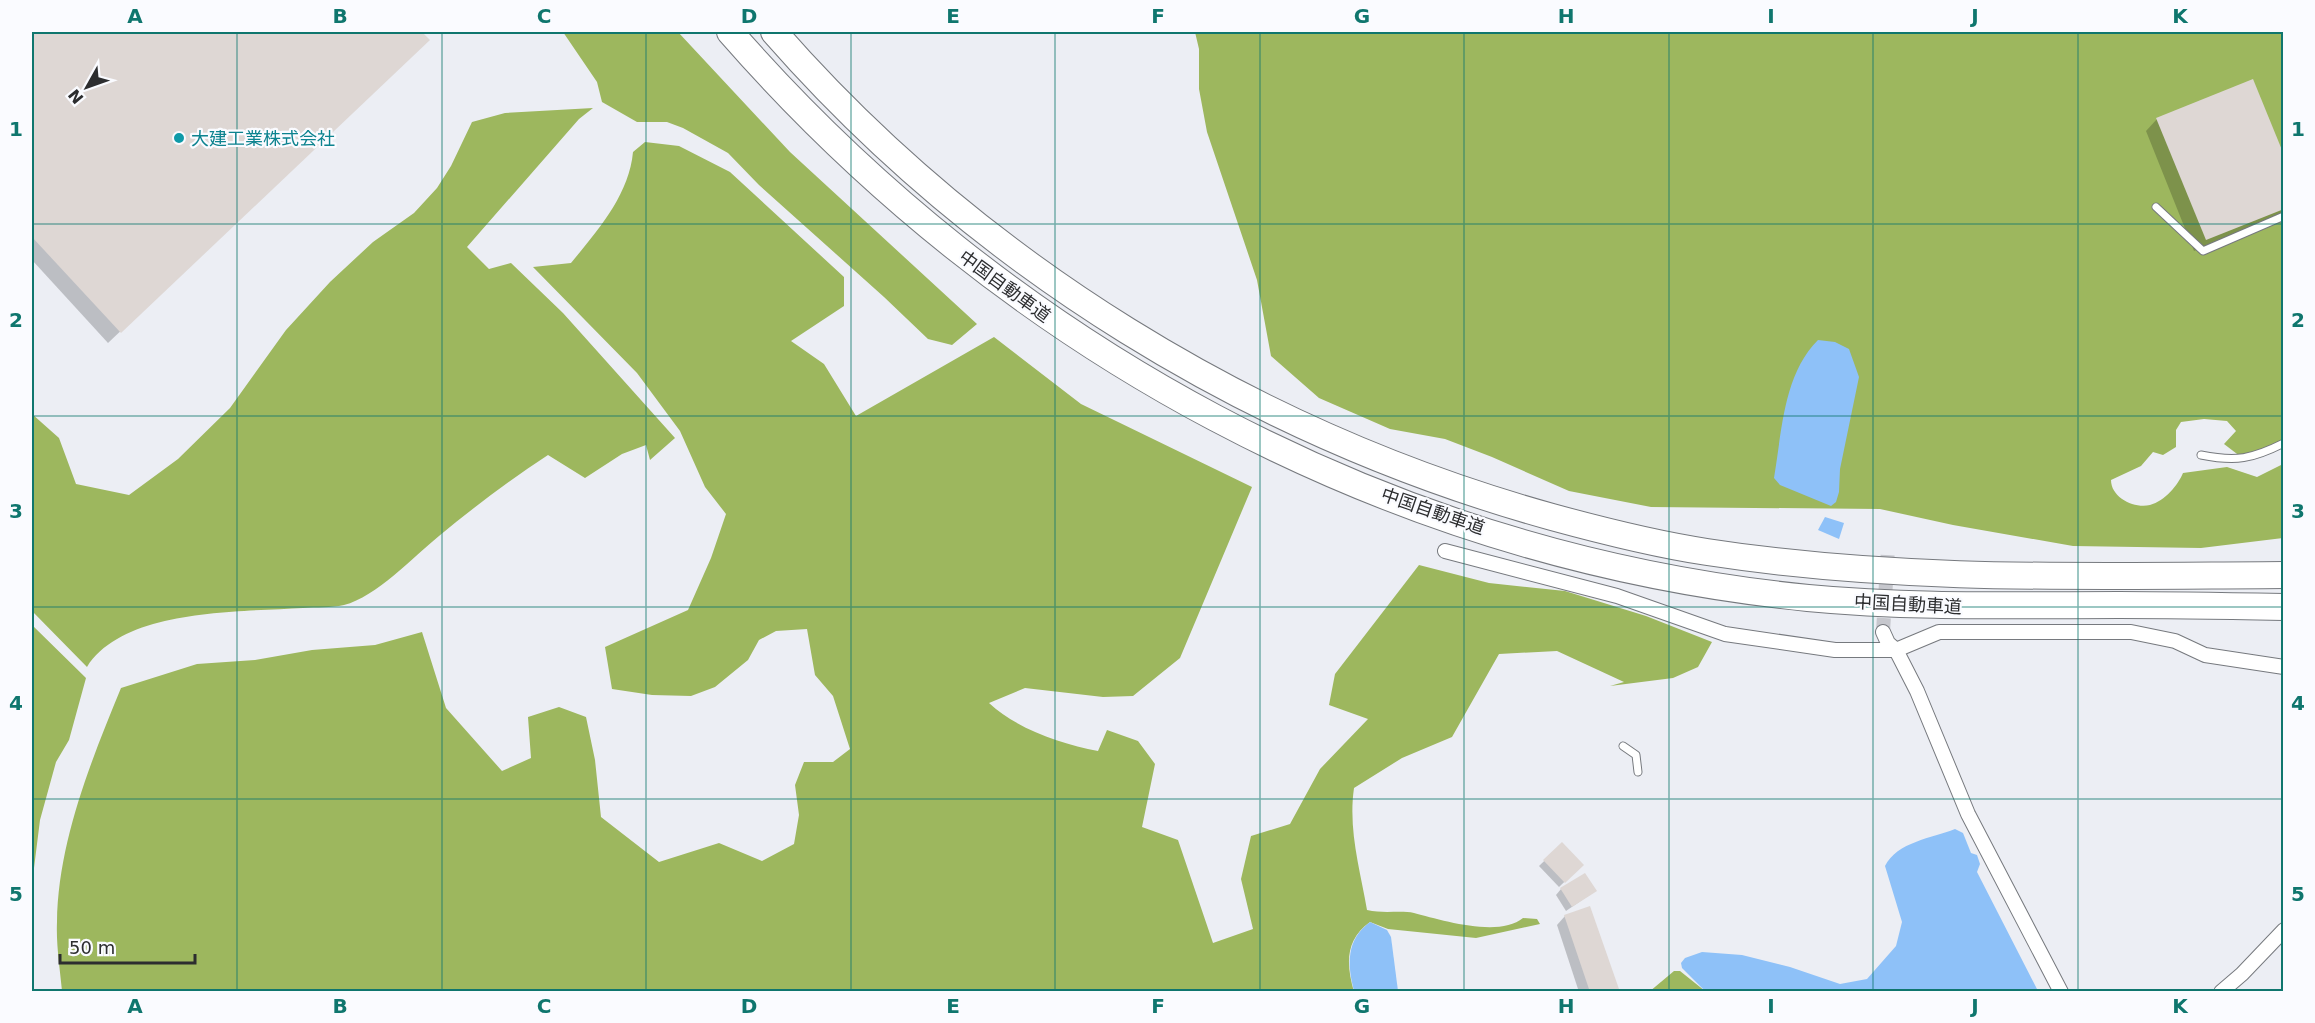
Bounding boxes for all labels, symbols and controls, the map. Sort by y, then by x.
text: A [127,4,143,28]
text: B [332,4,348,28]
text: C [537,4,551,28]
text: D [741,4,757,28]
text: E [946,4,960,28]
text: F [1151,4,1165,28]
text: G [1354,4,1370,28]
text: H [1558,4,1574,28]
text: I [1767,4,1775,28]
text: J [1969,4,1979,28]
text: K [2172,4,2189,28]
north arrow [57,57,117,117]
text: N [64,85,87,108]
text: 1 [9,117,23,141]
text: 1 [2291,117,2305,141]
place label: 大建工業株式会社 [191,128,335,149]
marker: 大建工業株式会社 [172,131,186,145]
street label: 中国自動車道 [955,246,1055,326]
text: 2 [9,308,23,332]
text: 2 [2291,308,2305,332]
street label: 中国自動車道 [1379,483,1487,539]
text: 3 [9,499,23,523]
text: 3 [2291,499,2305,523]
street label: 中国自動車道 [1854,591,1962,617]
text: 4 [9,691,23,715]
text: 4 [2291,691,2305,715]
text: 5 [9,882,23,906]
text: 5 [2291,882,2305,906]
scale bar [60,927,195,965]
text: 50 m [69,937,115,958]
text: A [127,994,143,1018]
text: B [332,994,348,1018]
text: C [537,994,551,1018]
text: D [741,994,757,1018]
text: E [946,994,960,1018]
text: F [1151,994,1165,1018]
text: G [1354,994,1370,1018]
text: H [1558,994,1574,1018]
text: I [1767,994,1775,1018]
text: J [1969,994,1979,1018]
text: K [2172,994,2189,1018]

